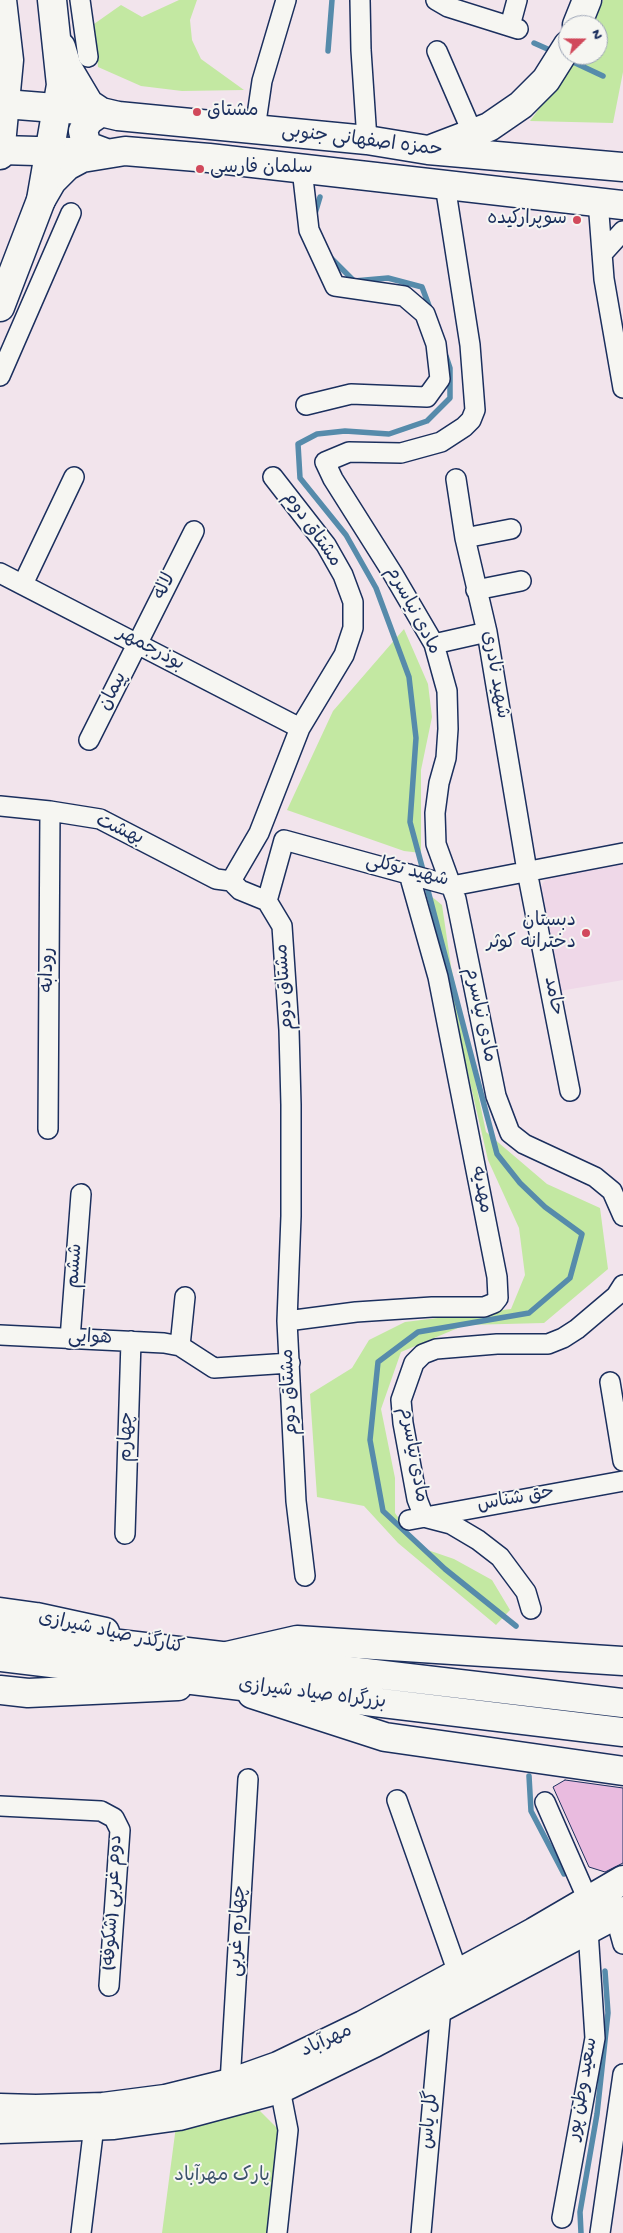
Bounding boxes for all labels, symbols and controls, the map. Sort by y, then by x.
north arrow [558,15,608,65]
text: N [587,27,606,42]
place label: مشتاق [207,101,258,123]
marker: مشتاق [191,106,203,118]
street label: حمزه اصفهانی جنوبی [280,121,444,163]
place label: سلمان فارسی [210,158,313,180]
marker: سلمان فارسی [194,163,206,175]
place label: سوپرارکیده [487,209,567,231]
marker: سوپرارکیده [571,214,583,226]
street label: مشتاق دوم [277,488,345,572]
street label: مادی نیاسرم [379,563,445,659]
street label: لاله [150,570,182,604]
street label: بوذرجمهر [113,623,187,677]
street label: شهید نادری [475,629,513,721]
street label: پیمان [95,669,133,715]
street label: بهشت [91,810,147,852]
street label: شهید توکلی [363,851,451,893]
place label: دبستان دخترانه کوثر [487,911,576,955]
marker: دبستان دخترانه کوثر [580,927,592,939]
street label: مشتاق دوم [272,943,300,1031]
street label: رودابه [38,947,60,993]
street label: مادی نیاسرم [458,966,500,1064]
street label: حامد [537,975,567,1017]
street label: مهدیه [464,1165,496,1215]
street label: ششم [63,1243,89,1289]
street label: هوایی [68,1327,112,1351]
street label: مشتاق دوم [277,1348,305,1436]
street label: مادی نیاسرم [392,1406,432,1504]
street label: چهارم [116,1412,140,1462]
street label: حق شناس [476,1482,556,1518]
street label: کنارگذر صیاد شیرازی [36,1607,186,1661]
street label: بزرگراه صیاد شیرازی [237,1675,387,1715]
street label: دوم غربی (شکوفه) [99,1834,129,1972]
street label: چهارم غربی [225,1884,253,1978]
street label: مهرآباد [298,2020,356,2064]
street label: سعید وطن پور [564,2036,604,2142]
street label: گل یاس [417,2090,445,2150]
park label: پارک مهرآباد [174,2166,270,2188]

